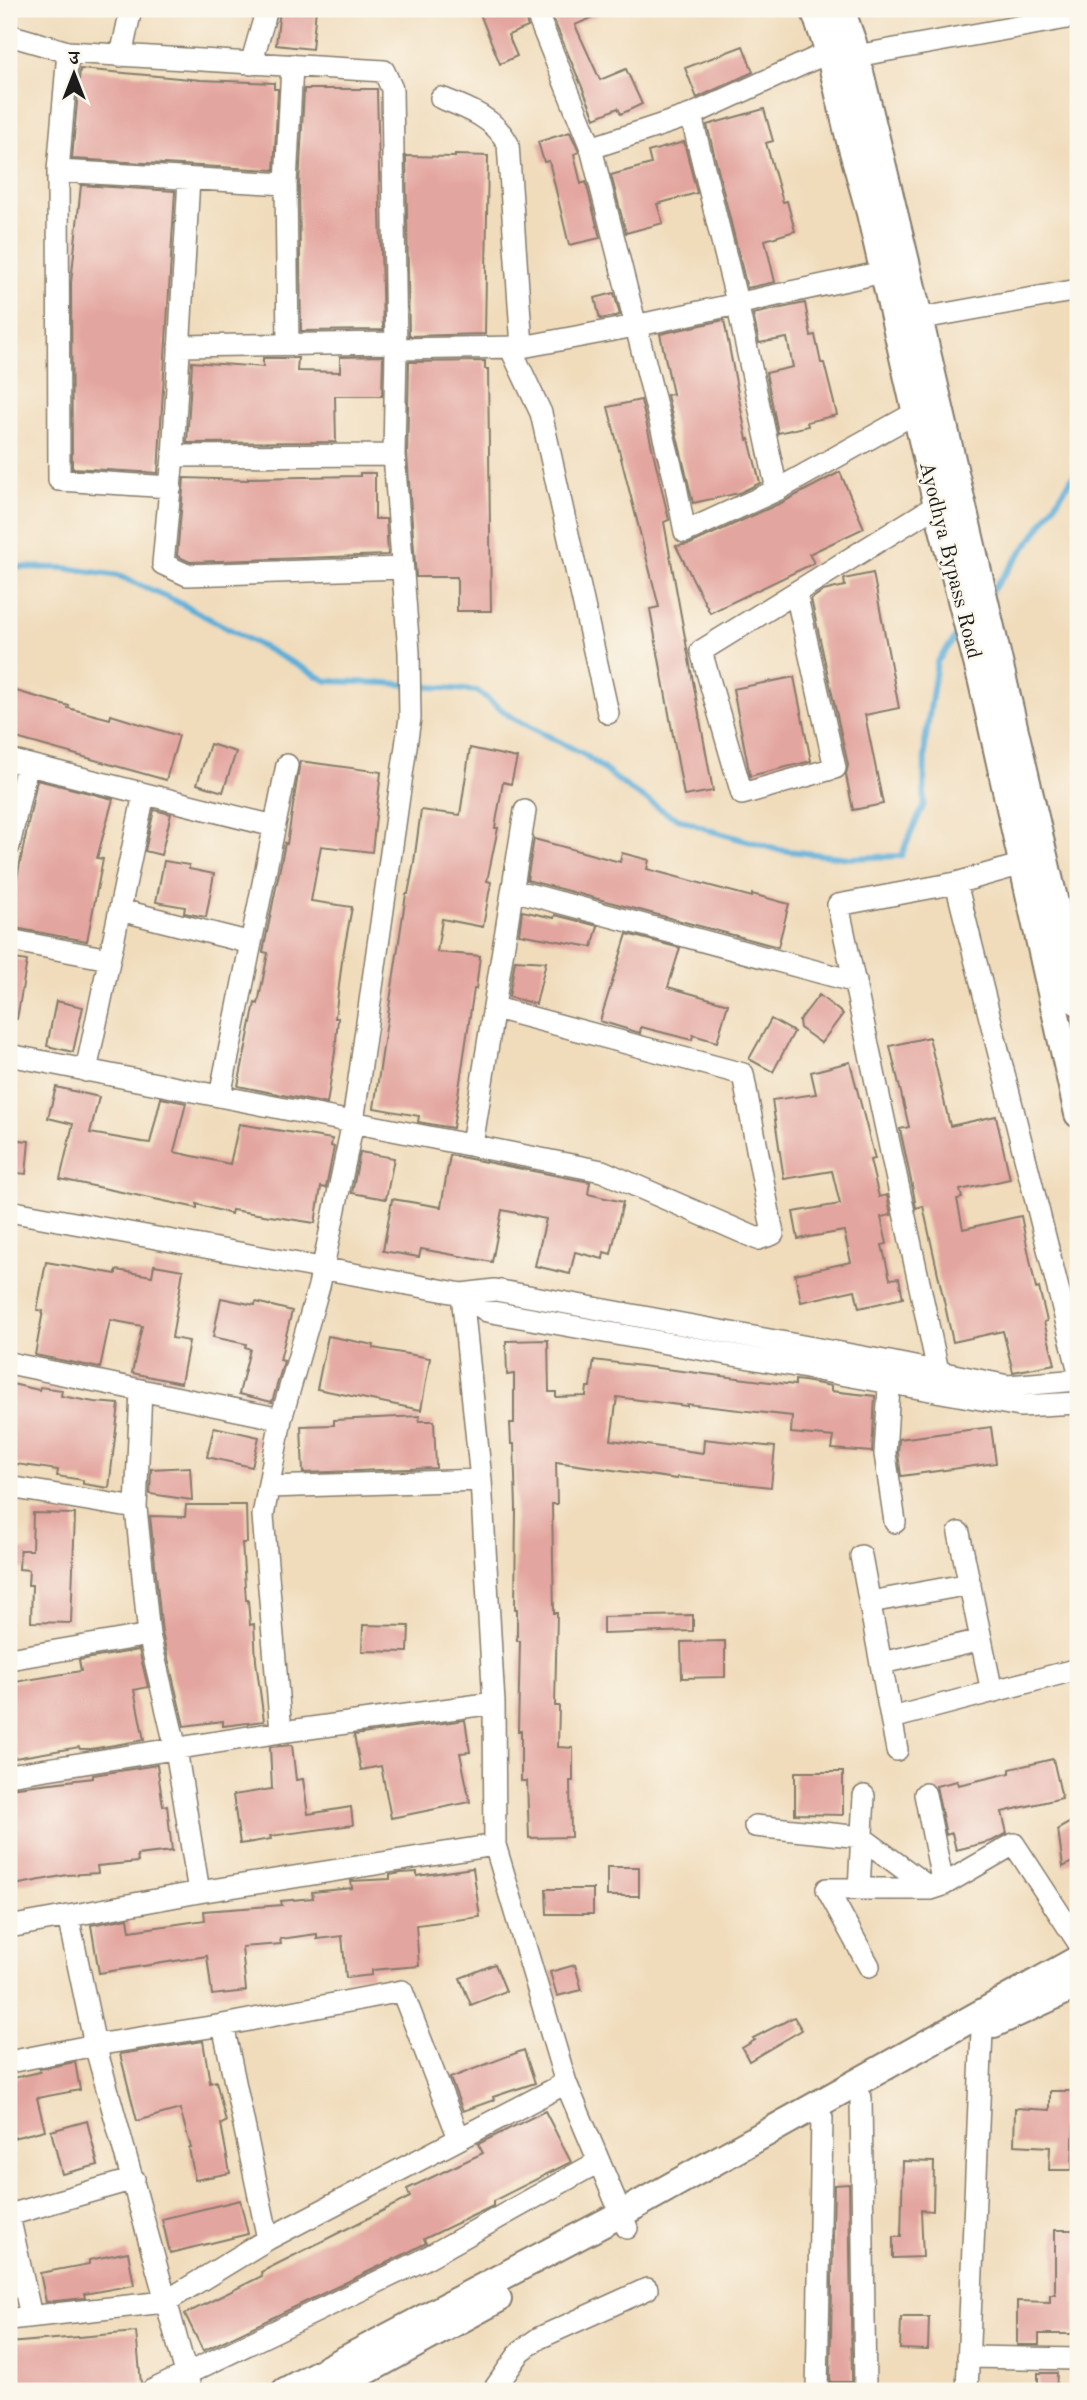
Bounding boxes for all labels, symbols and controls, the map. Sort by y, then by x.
north arrow [38,38,108,108]
text: उ [67,50,80,69]
street label: Ayodhya Bypass Road [915,460,984,661]

